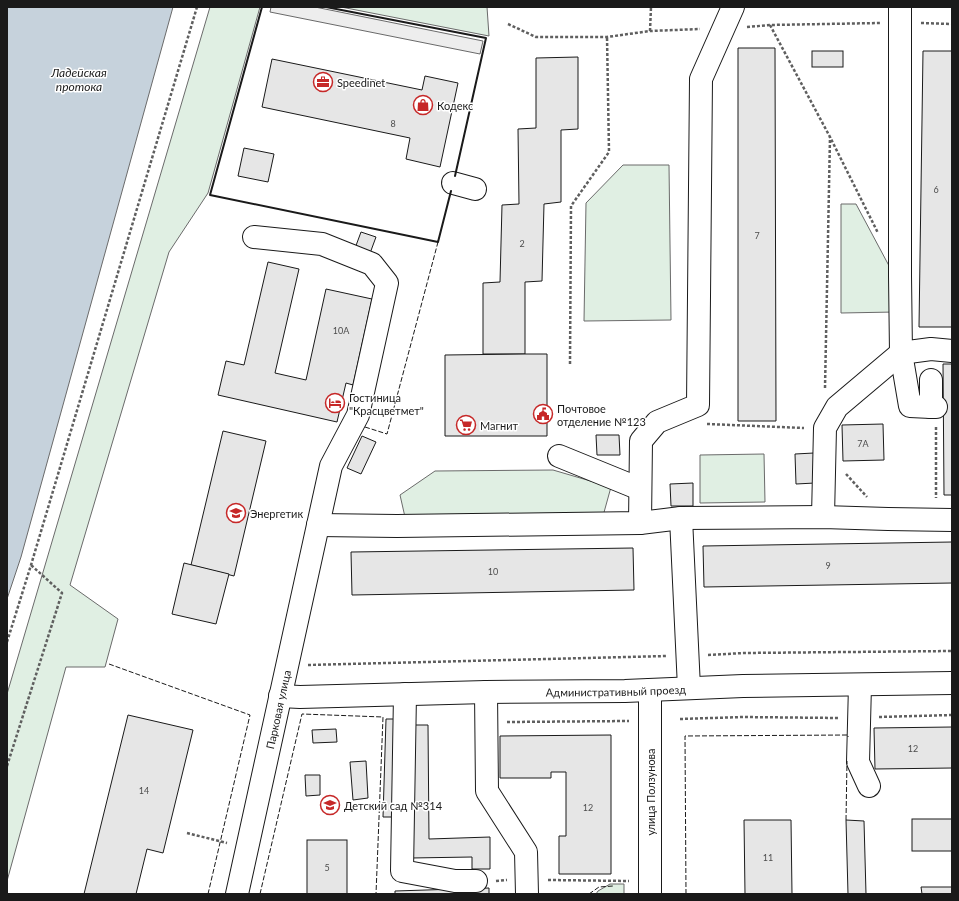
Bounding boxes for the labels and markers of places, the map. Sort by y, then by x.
office icon: Speedinet [312,71,334,93]
place label: Speedinet [337,76,385,89]
shop icon: Кодекс [412,94,434,116]
place label: Кодекс [437,99,473,112]
place label: Гостиница "Красцветмет" [349,391,424,417]
hotel icon: Гостиница "Красцветмет" [324,392,346,414]
place label: Почтовое отделение №123 [557,402,646,428]
public building icon: Почтовое отделение №123 [532,403,554,425]
supermarket icon: Магнит [455,414,477,436]
place label: Магнит [480,419,519,432]
school or university icon: Энергетик [225,502,247,524]
place label: Энергетик [250,507,303,520]
school or university icon: Детский сад №314 [319,794,341,816]
place label: Детский сад №314 [344,799,443,812]

